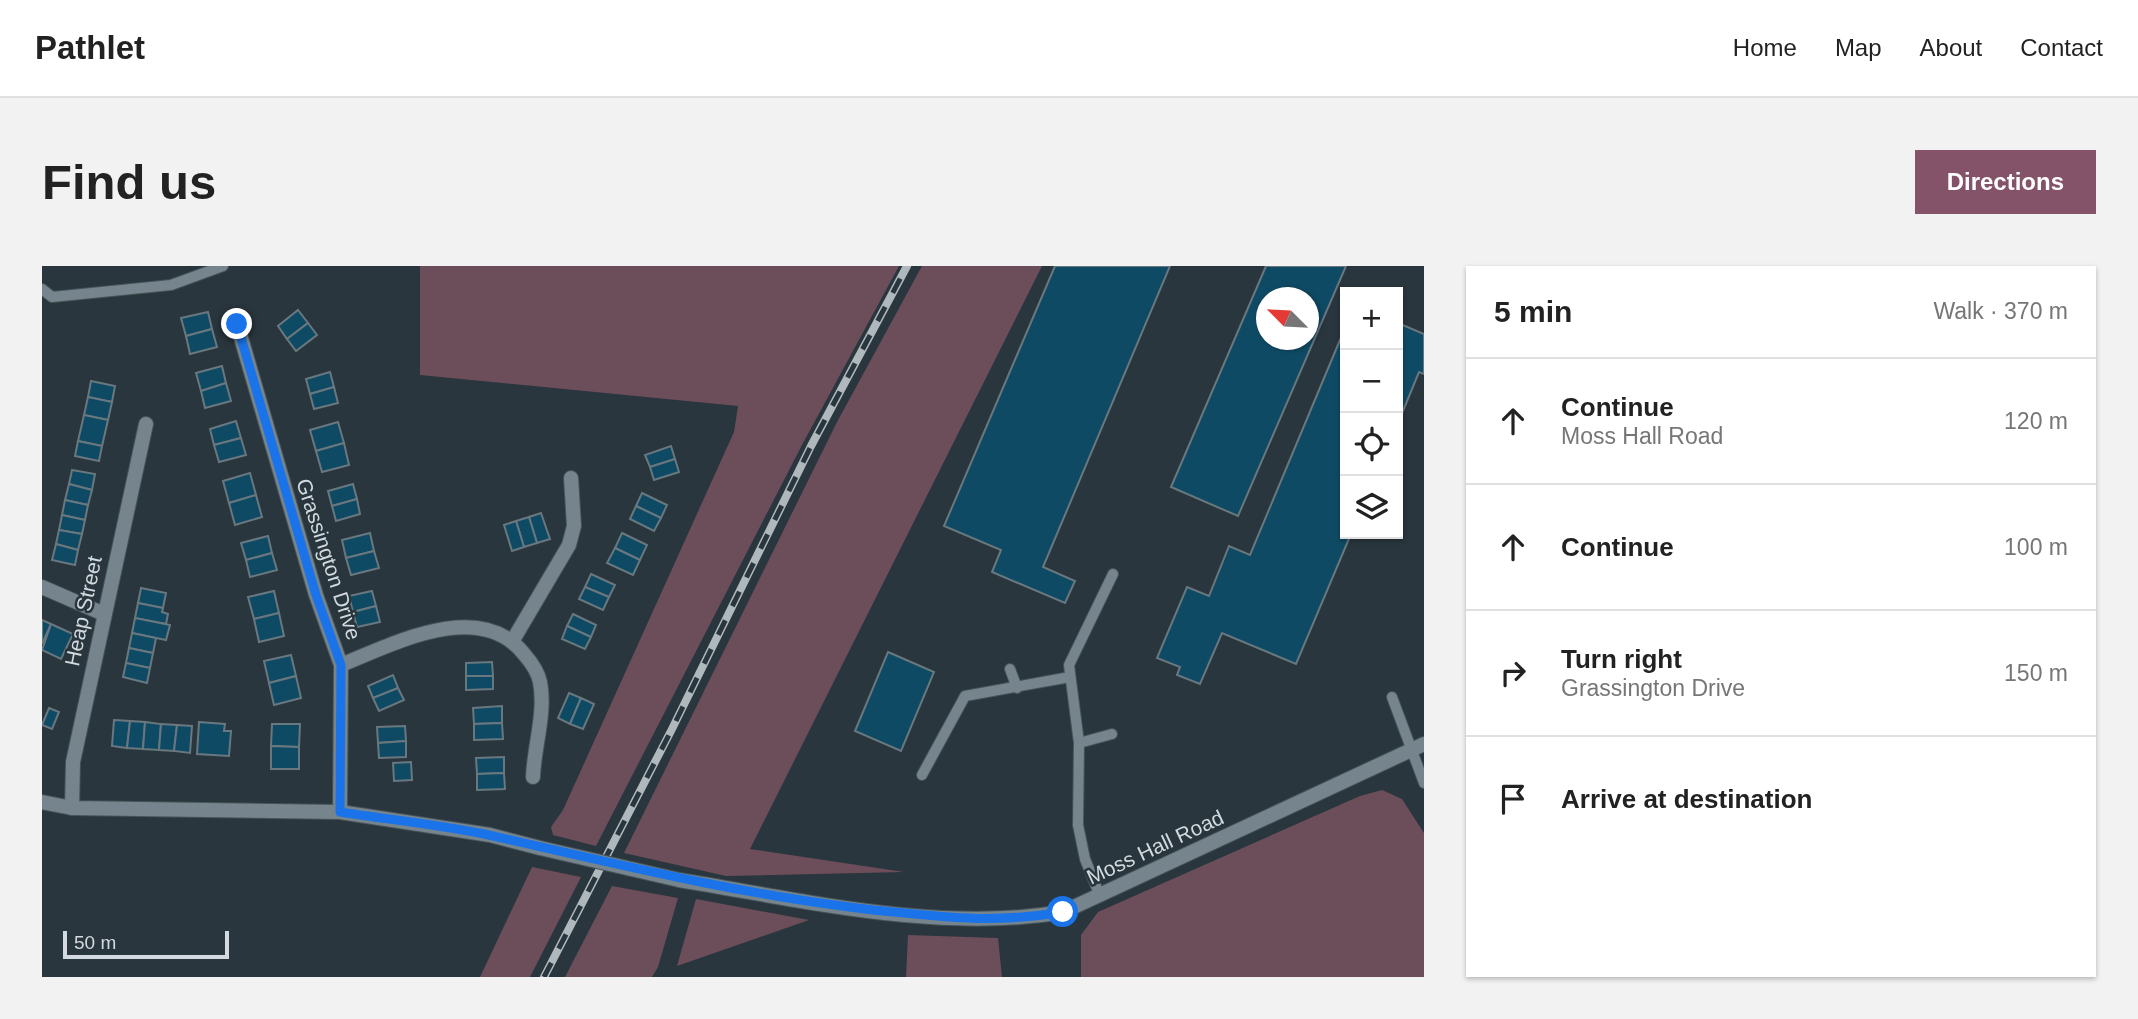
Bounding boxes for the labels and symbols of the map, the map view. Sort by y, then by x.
north arrow [1256,287,1319,350]
route end [221,308,252,339]
street label: Grassington Drive [292,476,366,642]
street label: Heap Street [60,554,106,668]
street label: Moss Hall Road [1083,805,1227,889]
route start [1047,896,1078,927]
scale bar [63,928,229,960]

